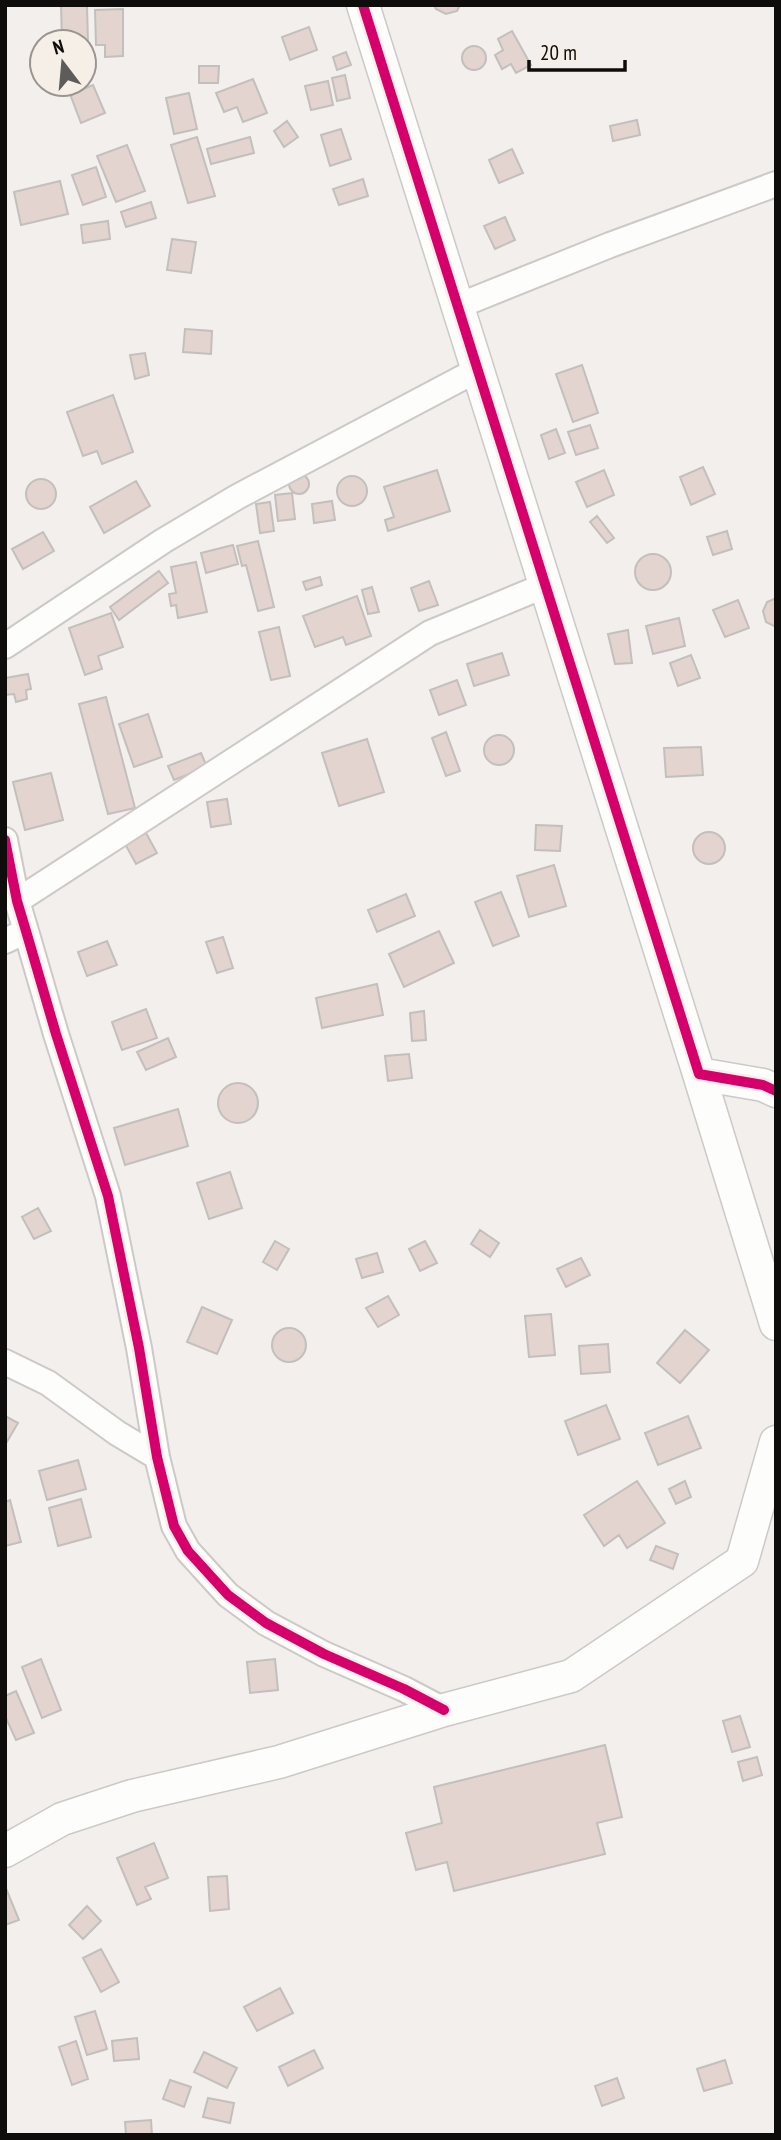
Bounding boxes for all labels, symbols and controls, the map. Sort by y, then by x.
north arrow [28,28,98,98]
scale bar [529,28,625,72]
text: N [50,34,67,60]
text: 20 m [540,39,577,66]

